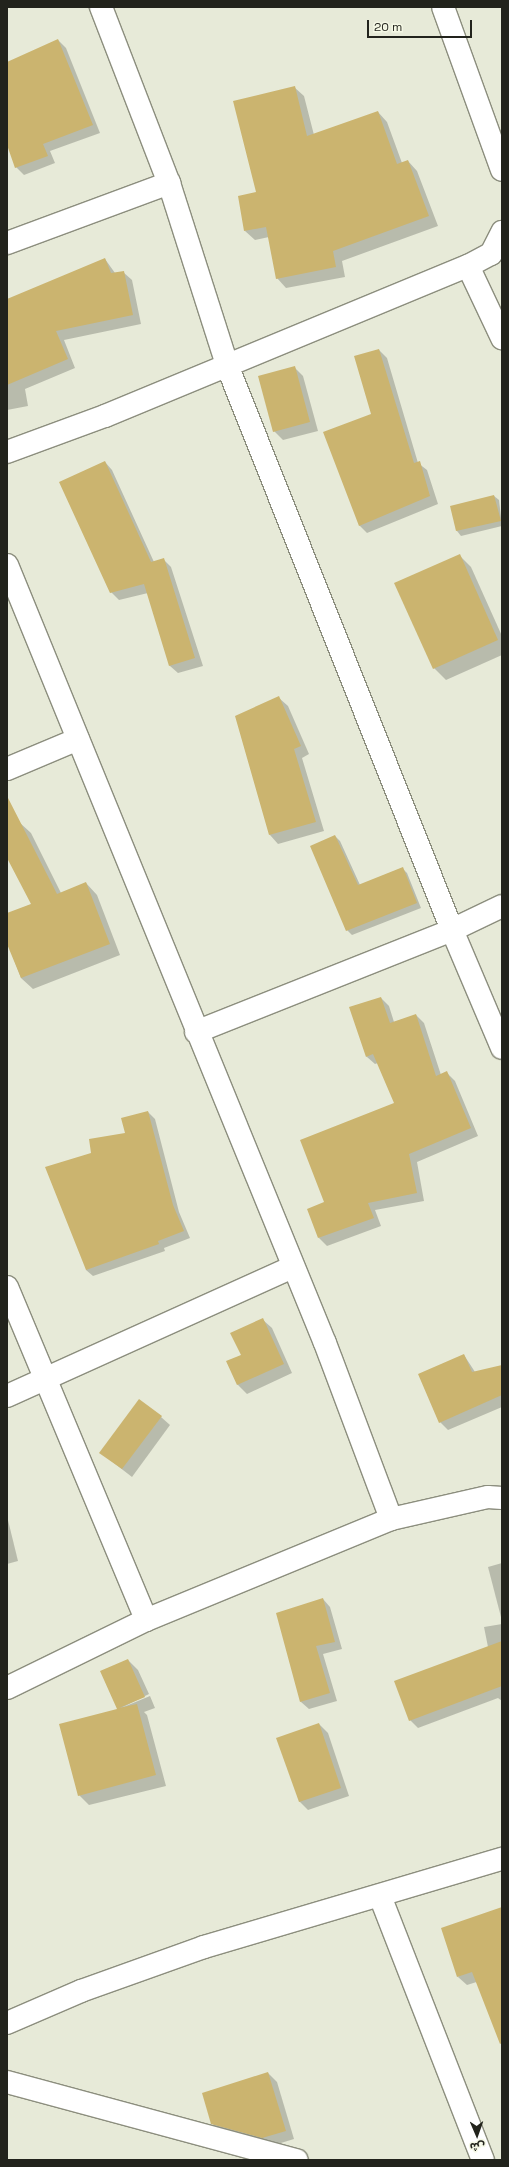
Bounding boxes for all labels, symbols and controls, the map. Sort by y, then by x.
scale bar [369,12,474,38]
text: 20 m [374,19,402,35]
north arrow [457,2115,497,2155]
text: ش [470,2140,485,2154]

